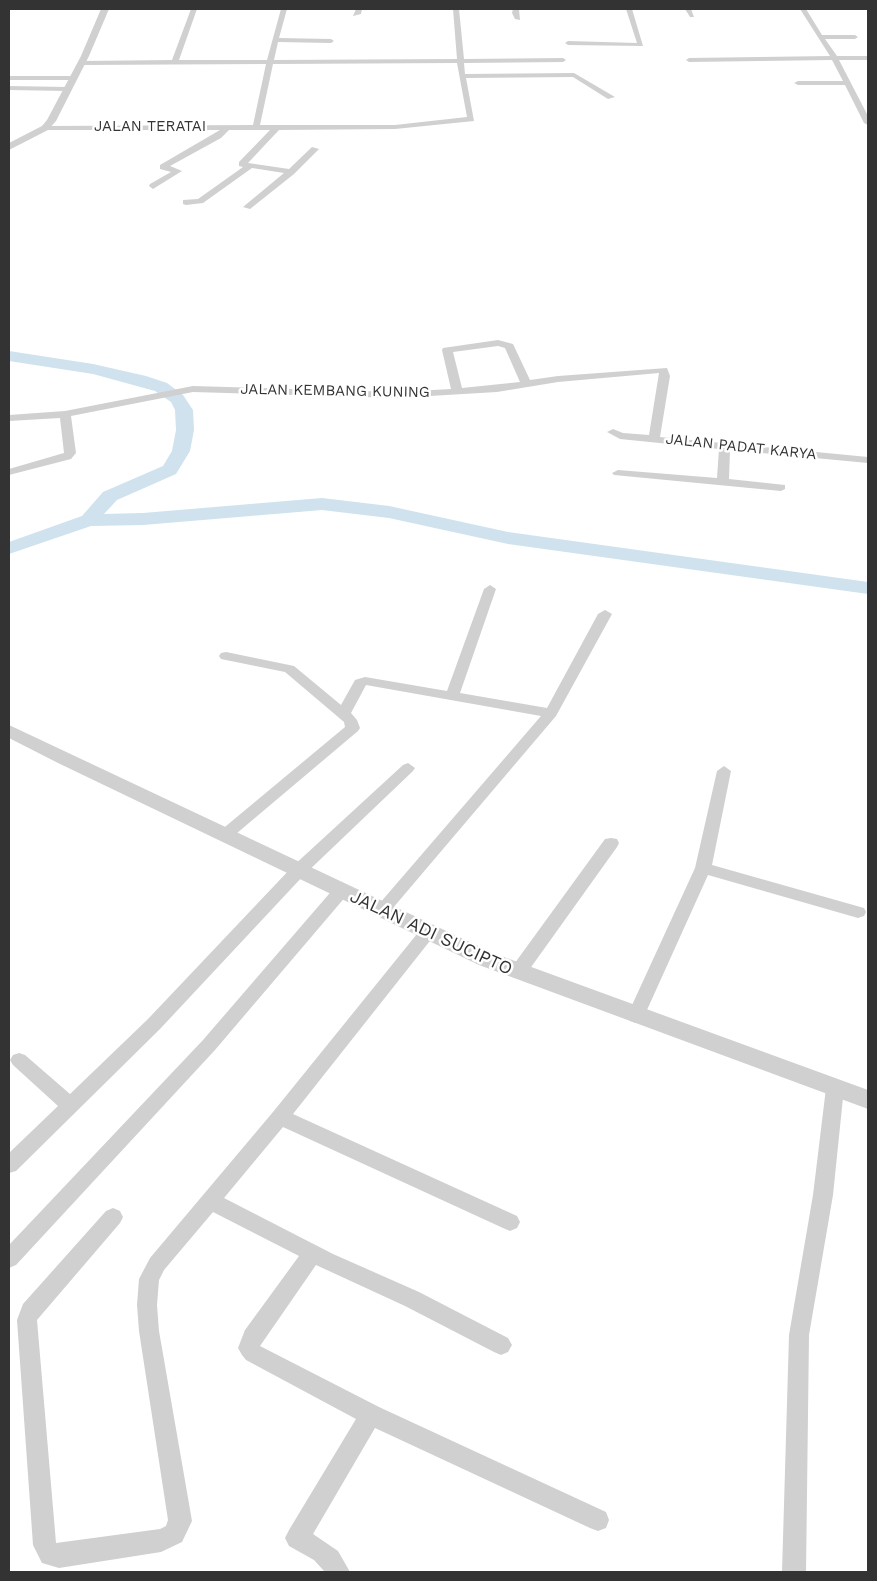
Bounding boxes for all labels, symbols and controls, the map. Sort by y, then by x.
street label: JALAN TERATAI [94,118,206,136]
street label: JALAN KEMBANG KUNING [240,380,430,402]
street label: JALAN PADAT KARYA [665,430,817,464]
street label: JALAN ADI SUCIPTO [346,886,516,980]

